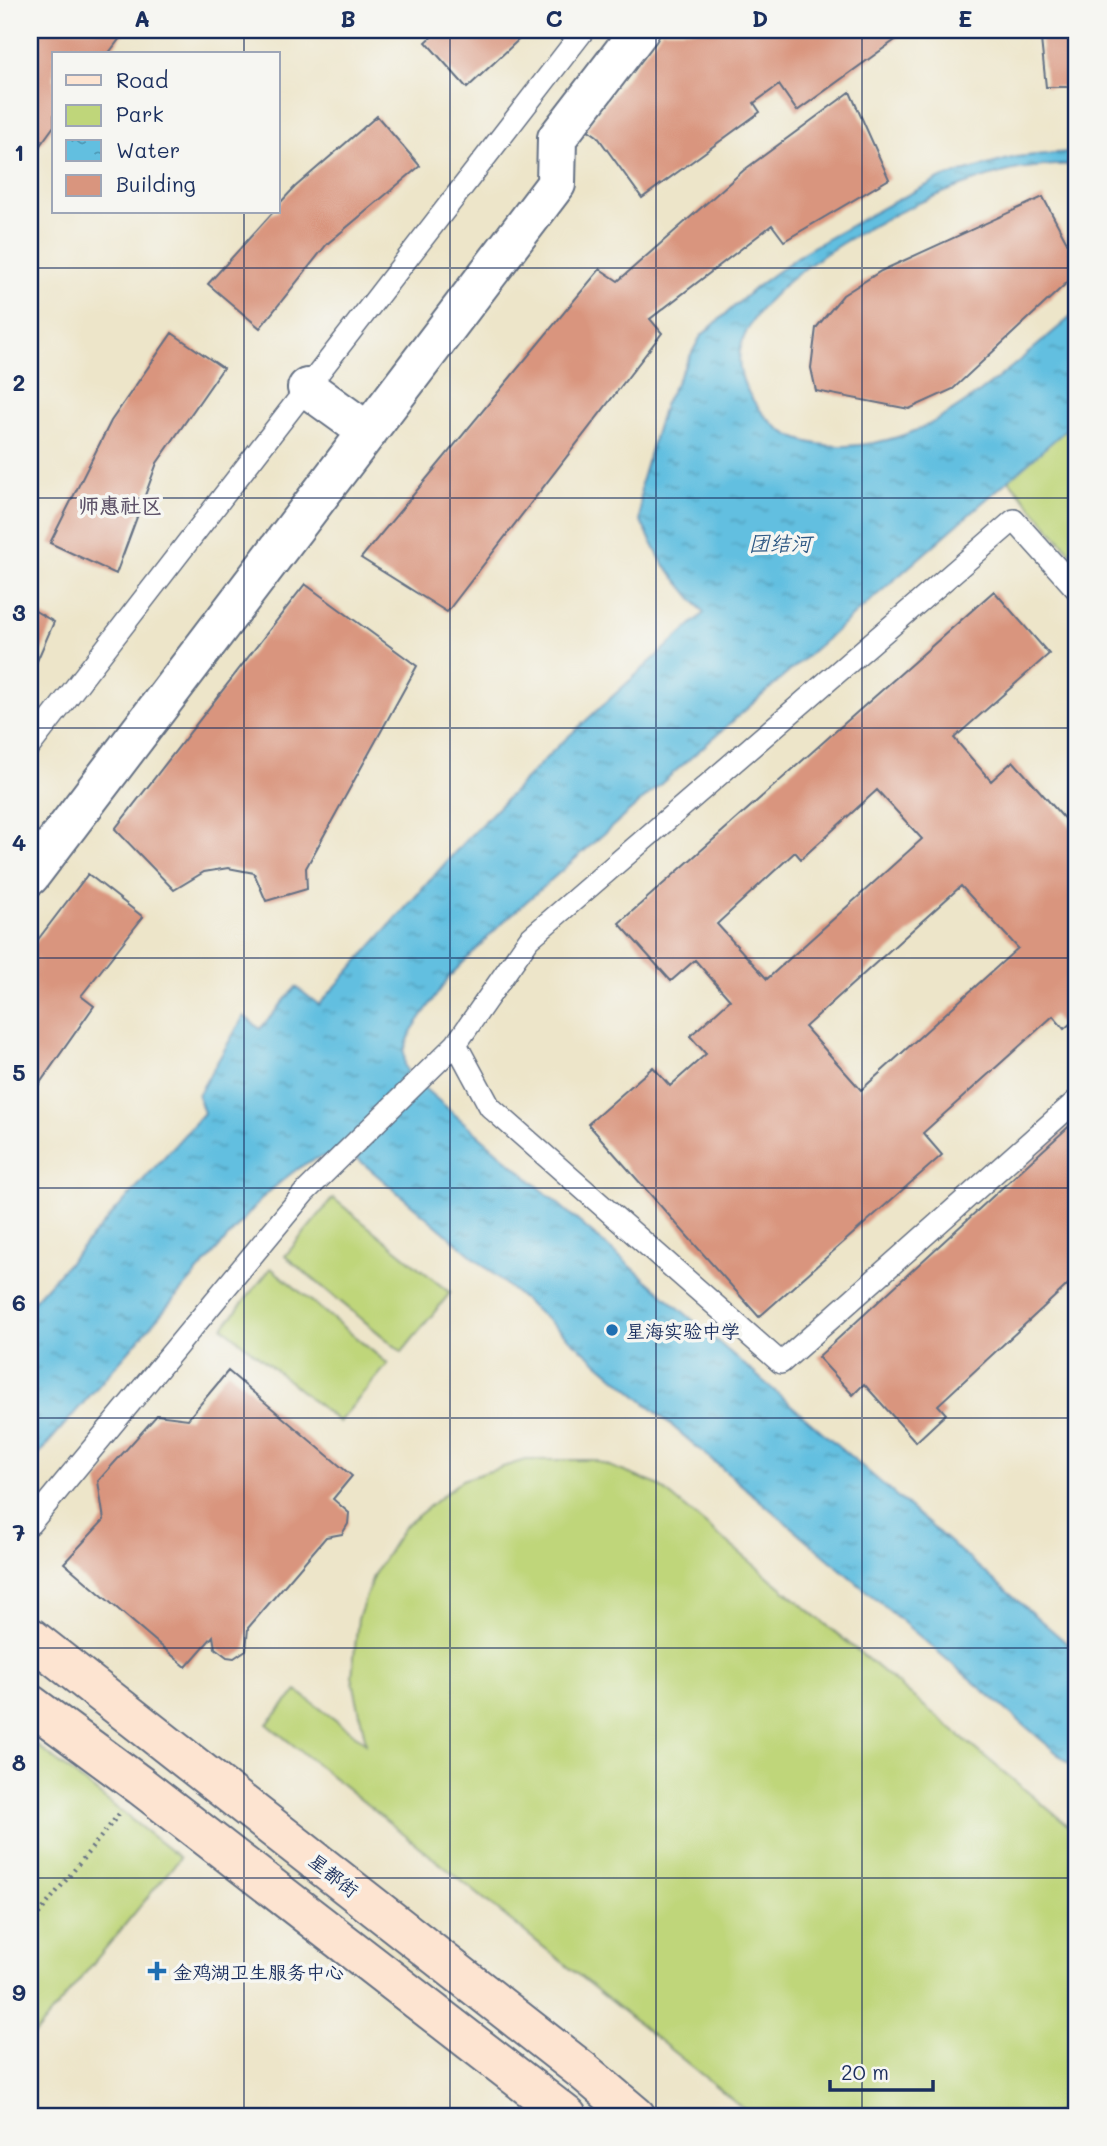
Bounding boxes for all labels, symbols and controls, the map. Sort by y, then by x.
text: A [134,3,150,33]
text: B [340,3,356,33]
text: C [545,3,563,33]
text: D [752,3,768,33]
text: E [958,3,972,33]
legend [52,52,280,214]
text: Road [116,66,168,93]
text: Park [116,100,164,127]
text: Water [116,136,180,163]
text: 1 [14,137,24,167]
text: Building [116,170,196,197]
text: 2 [13,367,25,397]
district label: 师惠社区 [78,491,162,518]
water label: 团结河 [749,529,814,556]
text: 3 [12,597,26,627]
text: 4 [12,827,26,857]
text: 5 [12,1057,26,1087]
text: 6 [12,1287,26,1317]
place label: 星海实验中学 [626,1318,740,1343]
marker: 星海实验中学 [604,1322,620,1338]
text: 7 [13,1517,26,1547]
text: 8 [12,1747,26,1777]
street label: 星都街 [304,1848,364,1902]
place label: 金鸡湖卫生服务中心 [173,1959,344,1984]
marker: 金鸡湖卫生服务中心 [147,1961,167,1981]
text: 9 [12,1977,26,2007]
scale bar [830,2048,934,2092]
text: 20 m [841,2058,889,2085]

